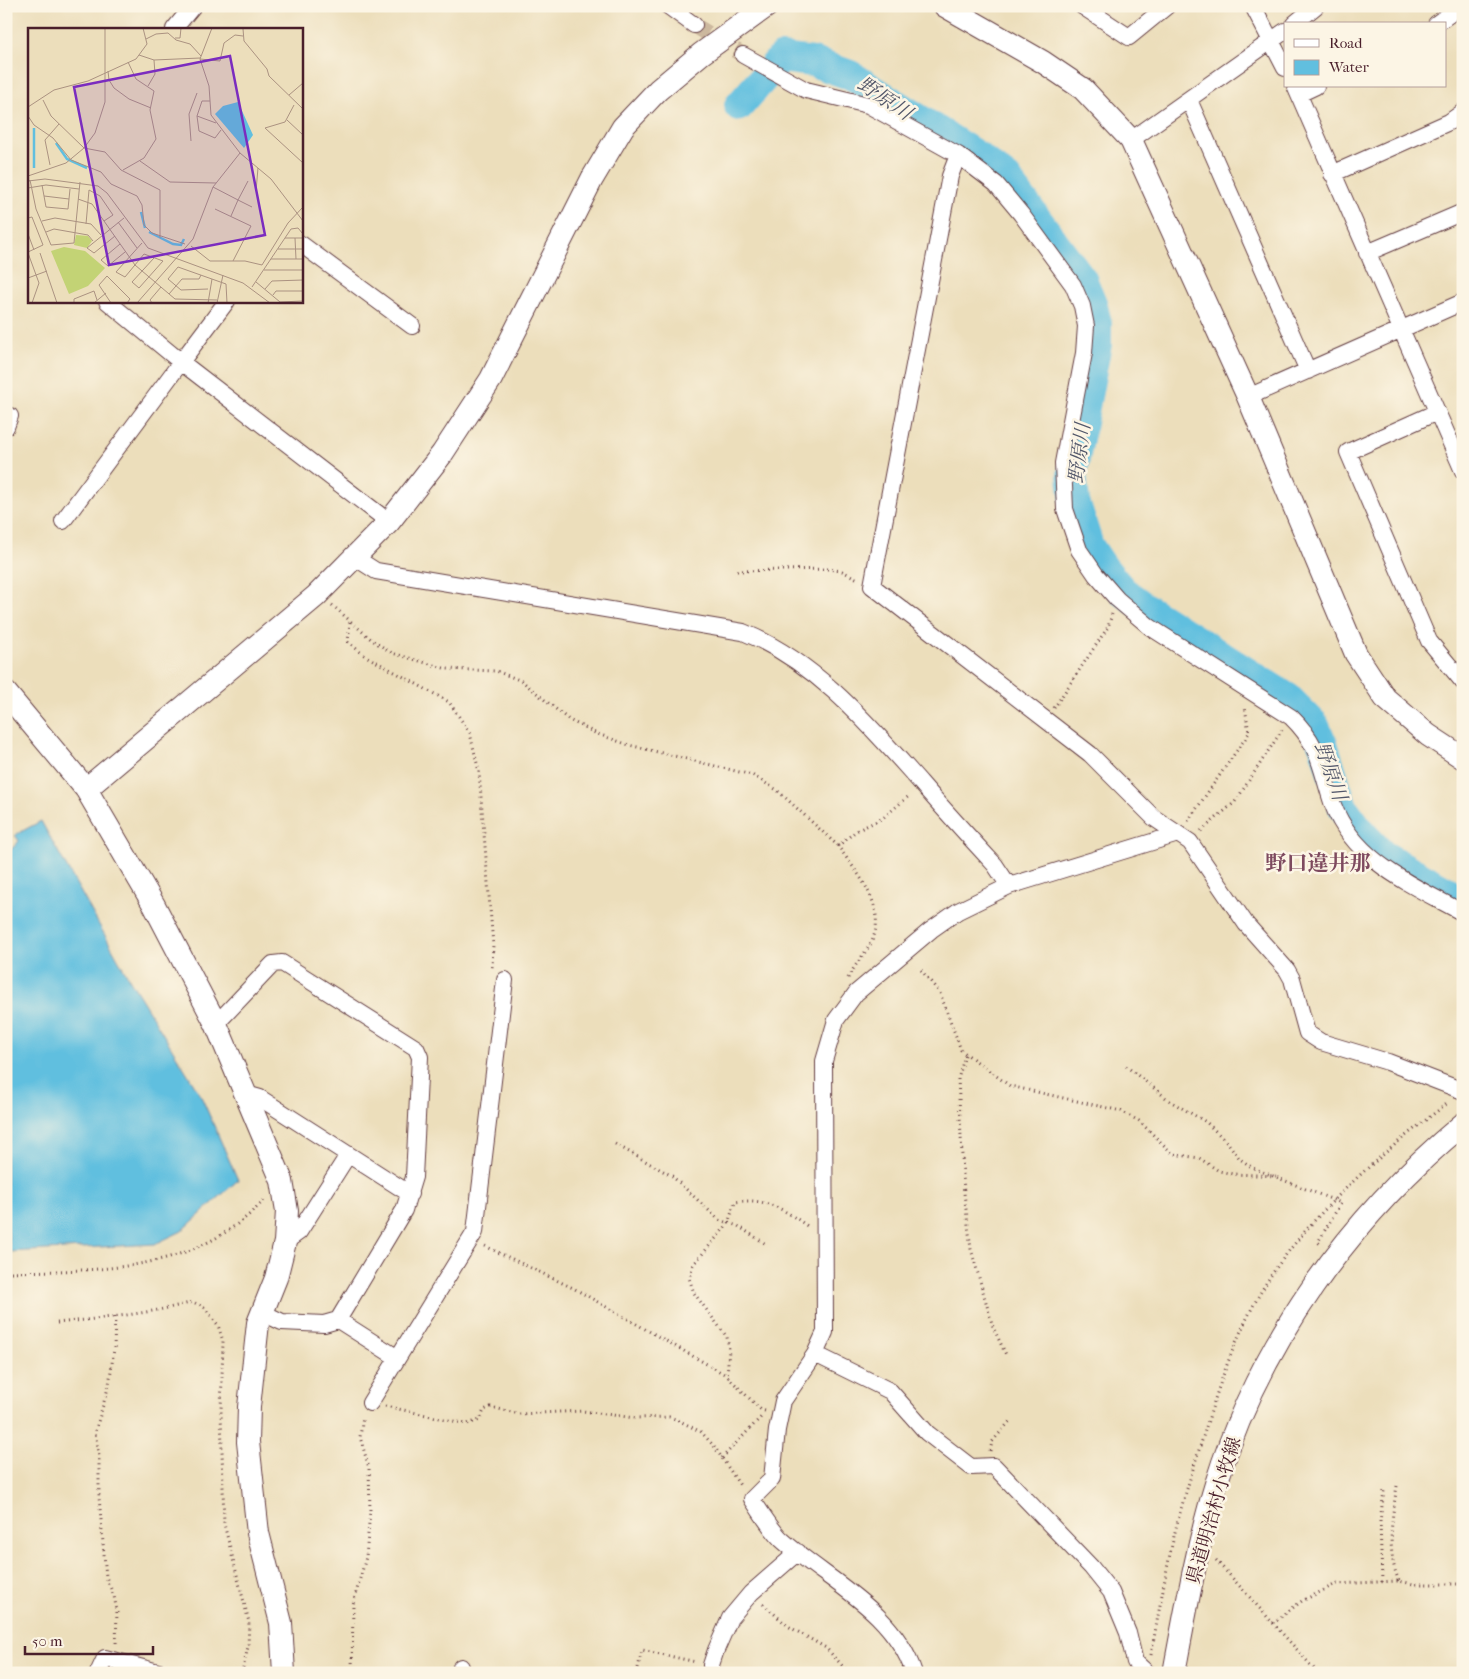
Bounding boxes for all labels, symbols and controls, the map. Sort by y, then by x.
legend [1284,22,1446,88]
inset map [28,28,302,302]
text: Road [1329,34,1363,52]
text: Water [1328,58,1369,76]
water label: 野原川 [853,72,918,126]
water label: 野原川 [1064,420,1095,484]
water label: 野原川 [1310,739,1352,805]
district label: 野口違井那 [1266,851,1371,875]
street label: 県道明治村小牧線 [1182,1434,1245,1586]
scale bar [25,1624,152,1656]
text: 50 m [32,1632,63,1650]

